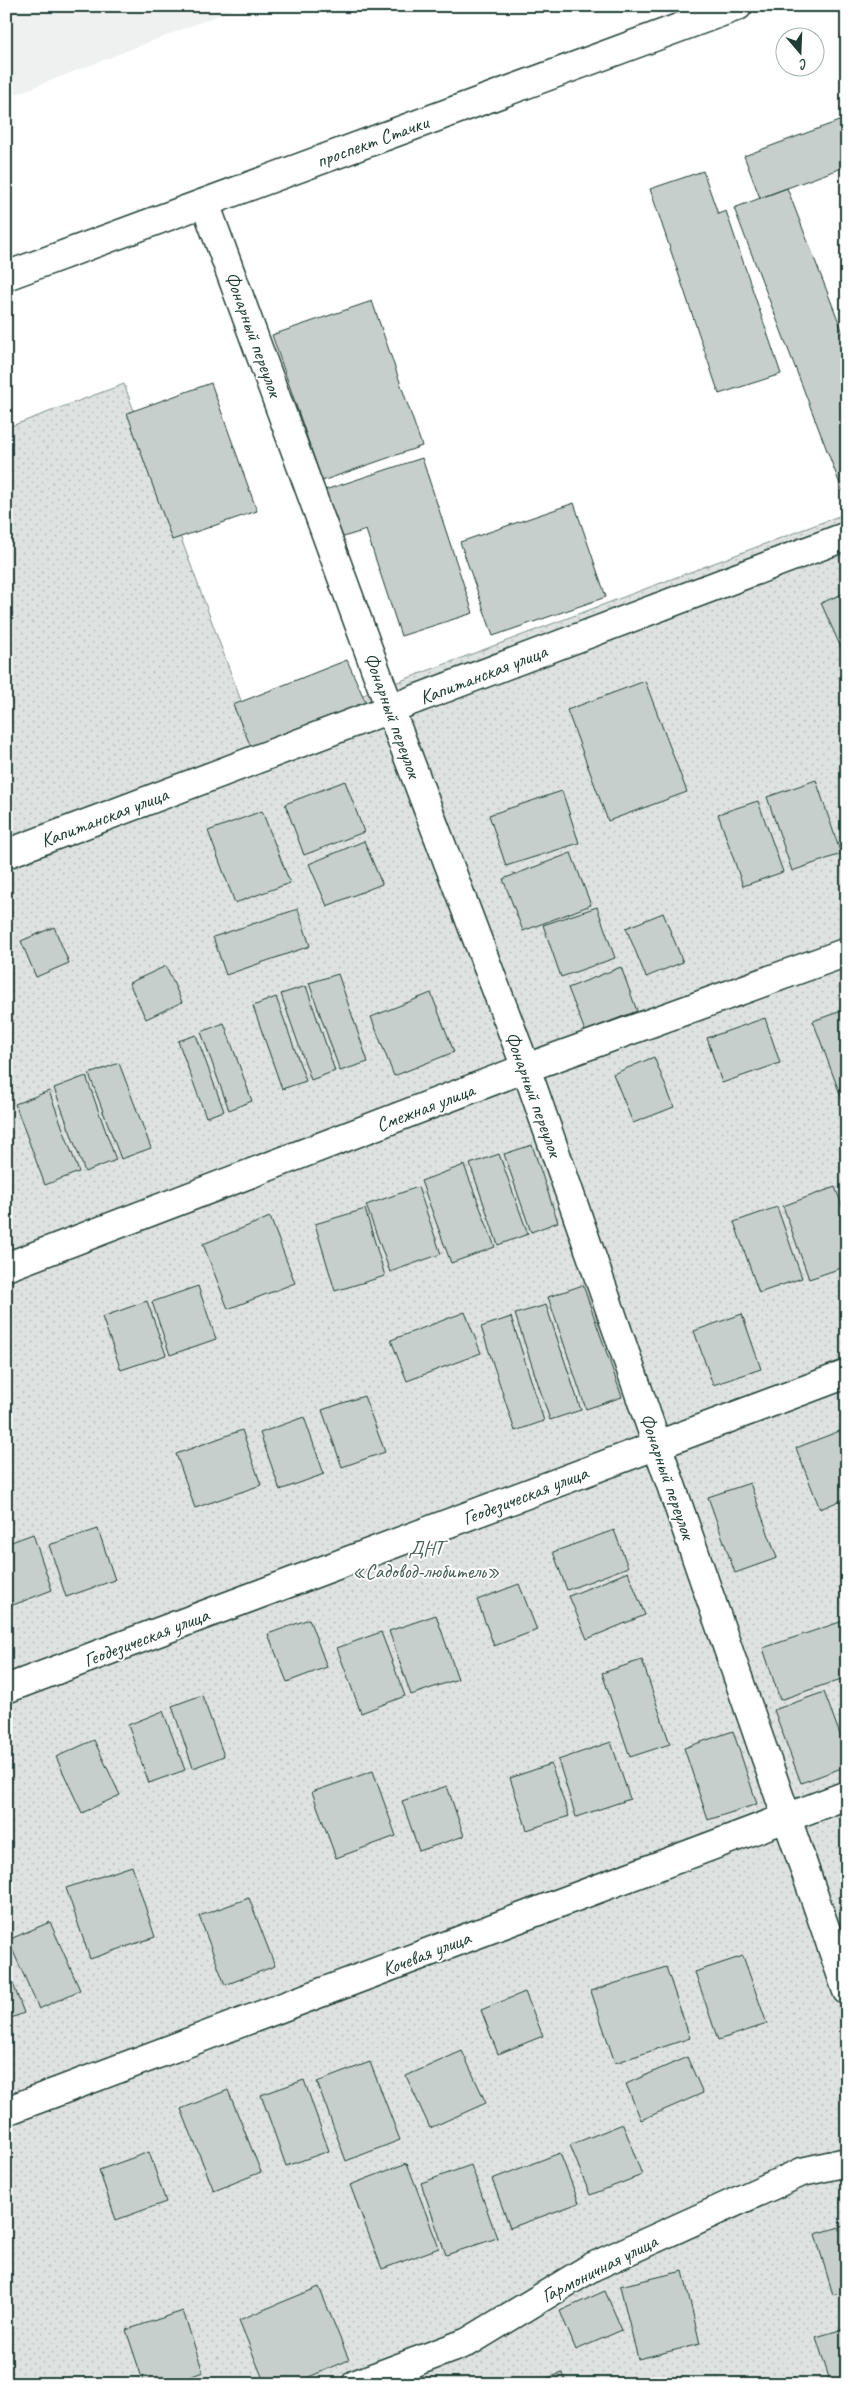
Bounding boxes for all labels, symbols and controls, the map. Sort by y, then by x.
north arrow [776,28,826,78]
text: С [796,55,810,74]
street label: проспект Стачки [313,109,433,173]
street label: Фонарный переулок [219,268,288,402]
street label: Капитанская улица [416,638,552,710]
street label: Фонарный переулок [358,649,427,783]
street label: Капитанская улица [37,781,173,853]
street label: Фонарный переулок [499,1028,568,1162]
street label: Смежная улица [373,1077,480,1138]
street label: Фонарный переулок [634,1410,701,1544]
street label: Геодезическая улица [459,1460,593,1531]
park label: ДНТ «Садовод-любитель» [352,1536,500,1584]
street label: Геодезическая улица [80,1602,214,1673]
street label: Кочевая улица [378,1925,475,1982]
street label: Гармоничная улица [537,2228,663,2308]

